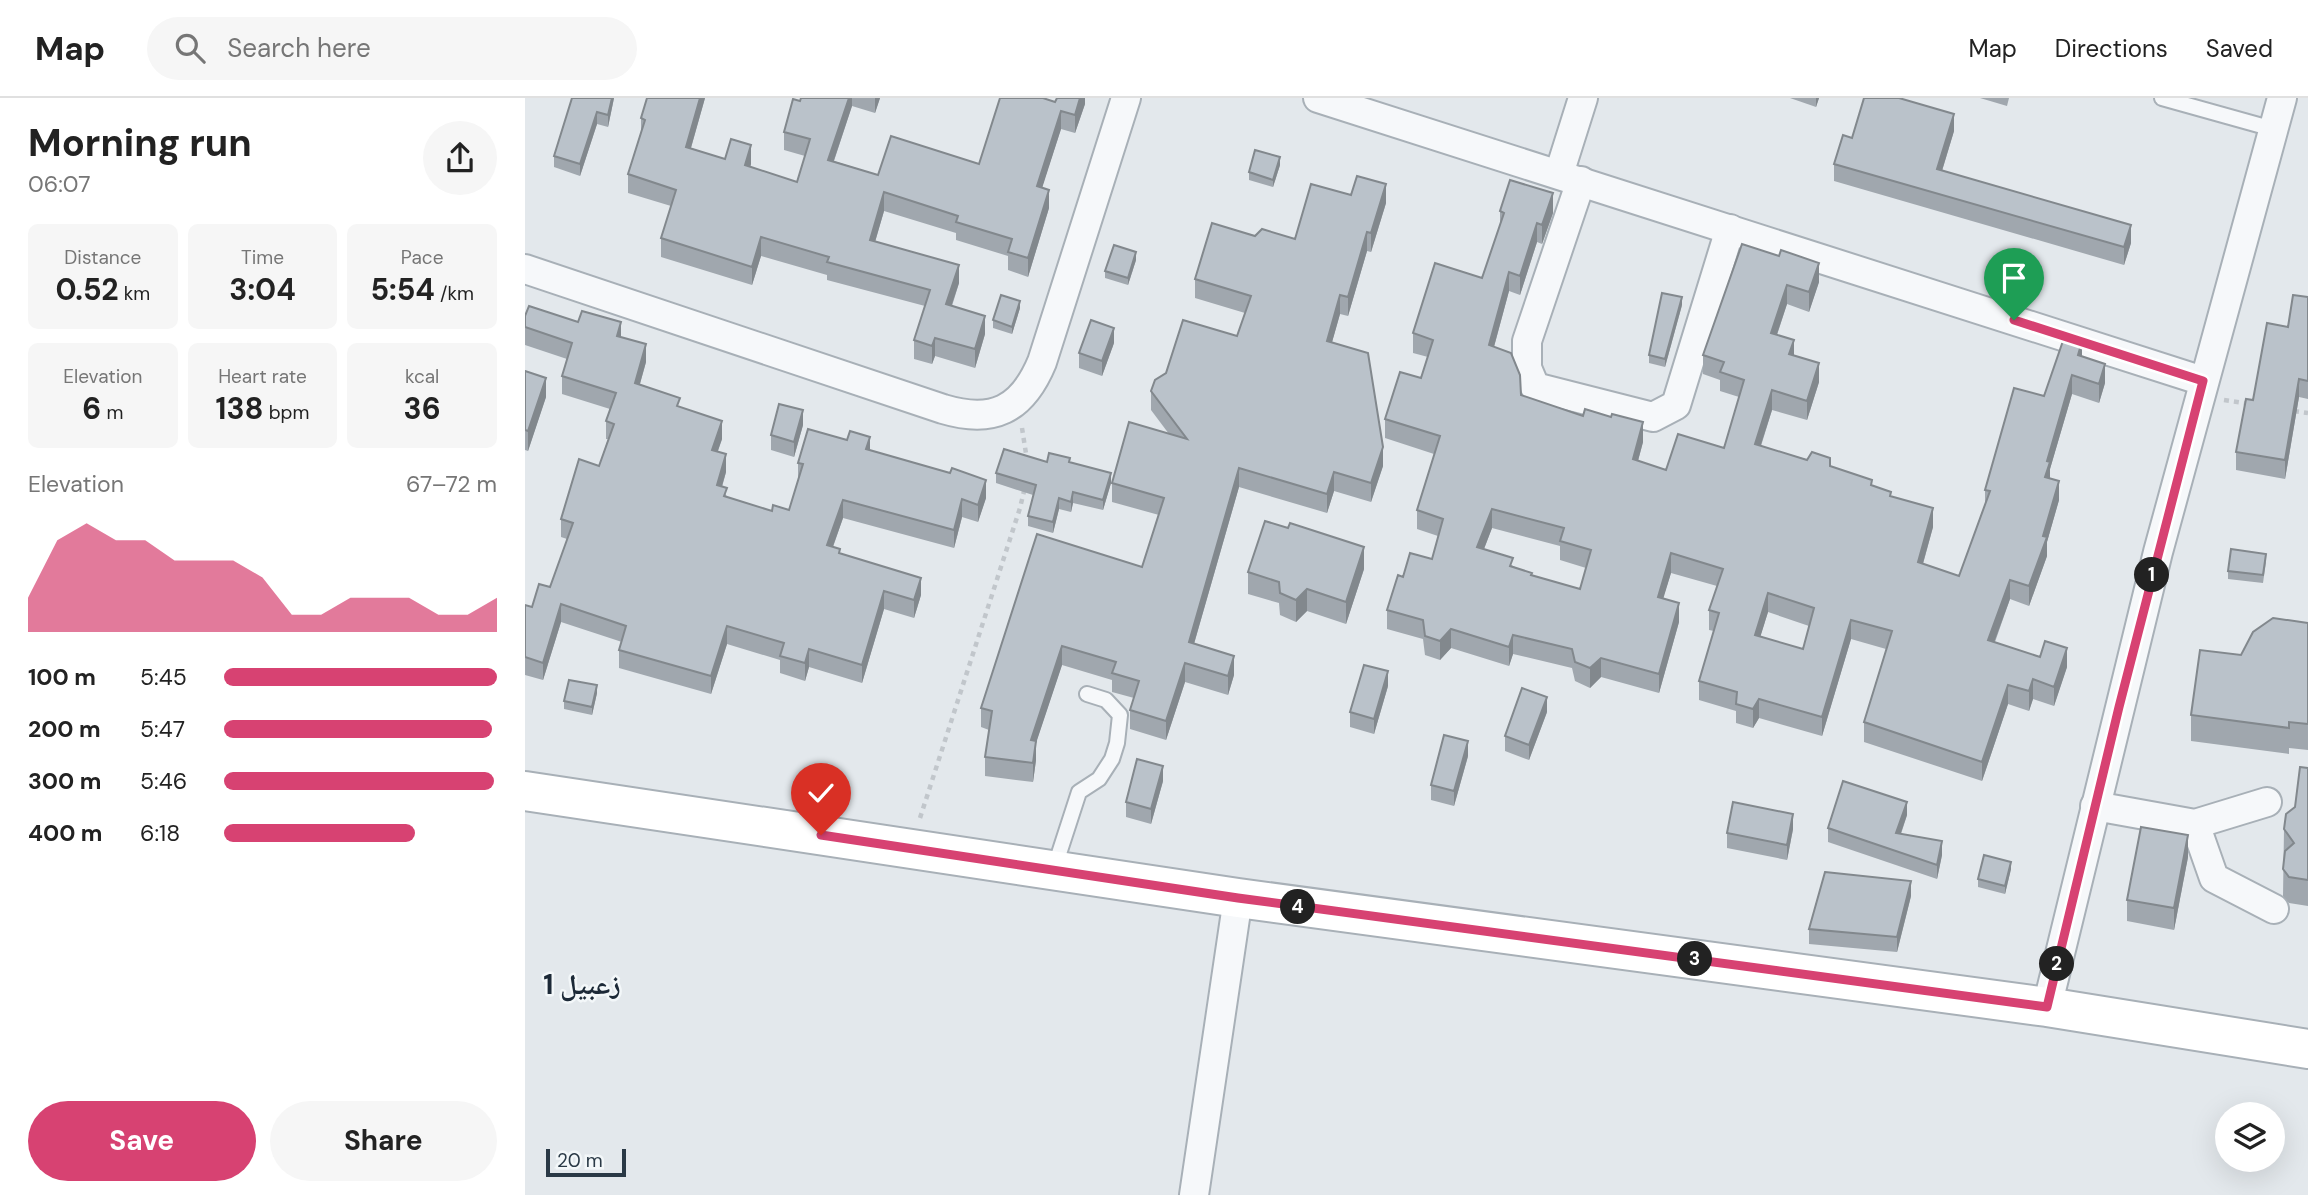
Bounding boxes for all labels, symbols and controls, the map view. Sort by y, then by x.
search box [147,17,637,80]
text: Map [35,27,105,70]
icon: search [171,29,209,67]
text: Search here [227,31,371,65]
text: Map [1969,33,2017,64]
text: Directions [2055,33,2168,64]
text: Saved [2206,33,2273,64]
text: Morning run [28,118,252,168]
button: share [423,121,497,195]
text: 06:07 [28,169,91,199]
text: Distance [64,245,141,270]
text: Time [241,245,284,270]
text: Pace [401,245,443,270]
pin [1984,248,2044,320]
icon: arrive [1995,259,2033,297]
text: 0.52 [55,270,119,309]
text: 3:04 [229,270,296,309]
text: 5:54 [370,270,435,309]
text: km [119,281,150,306]
text: /km [435,281,474,306]
text: Elevation [63,364,142,389]
text: Heart rate [218,364,307,389]
text: kcal [405,364,439,389]
text: 6 [82,389,101,428]
text: 138 [216,389,264,428]
text: 36 [404,389,441,428]
text: m [101,400,123,425]
text: bpm [264,400,309,425]
text: Elevation [28,469,124,499]
text: 67–72 m [406,469,497,499]
pin: 1 [2135,558,2169,592]
text: 1 [2148,562,2155,587]
text: 100 m [28,662,96,692]
text: 5:45 [140,662,187,692]
text: 200 m [28,714,101,744]
text: 5:47 [140,714,185,744]
pin [791,763,851,835]
text: 300 m [28,766,101,796]
text: 5:46 [140,766,187,796]
icon: check [802,774,840,812]
text: 400 m [28,818,102,848]
text: 6:18 [140,818,180,848]
pin: 4 [1281,890,1315,924]
text: 4 [1291,894,1304,919]
pin: 3 [1677,942,1713,976]
text: 3 [1689,946,1700,971]
pin: 2 [2039,946,2075,982]
text: 2 [2051,951,2062,976]
district label: زعبيل 1 [543,966,621,1003]
button: Save [28,1101,256,1181]
button: Share [270,1101,497,1181]
map controls [2215,1102,2285,1172]
button: layers [2215,1102,2285,1172]
scale bar [546,1146,627,1178]
text: 20 m [557,1148,603,1173]

